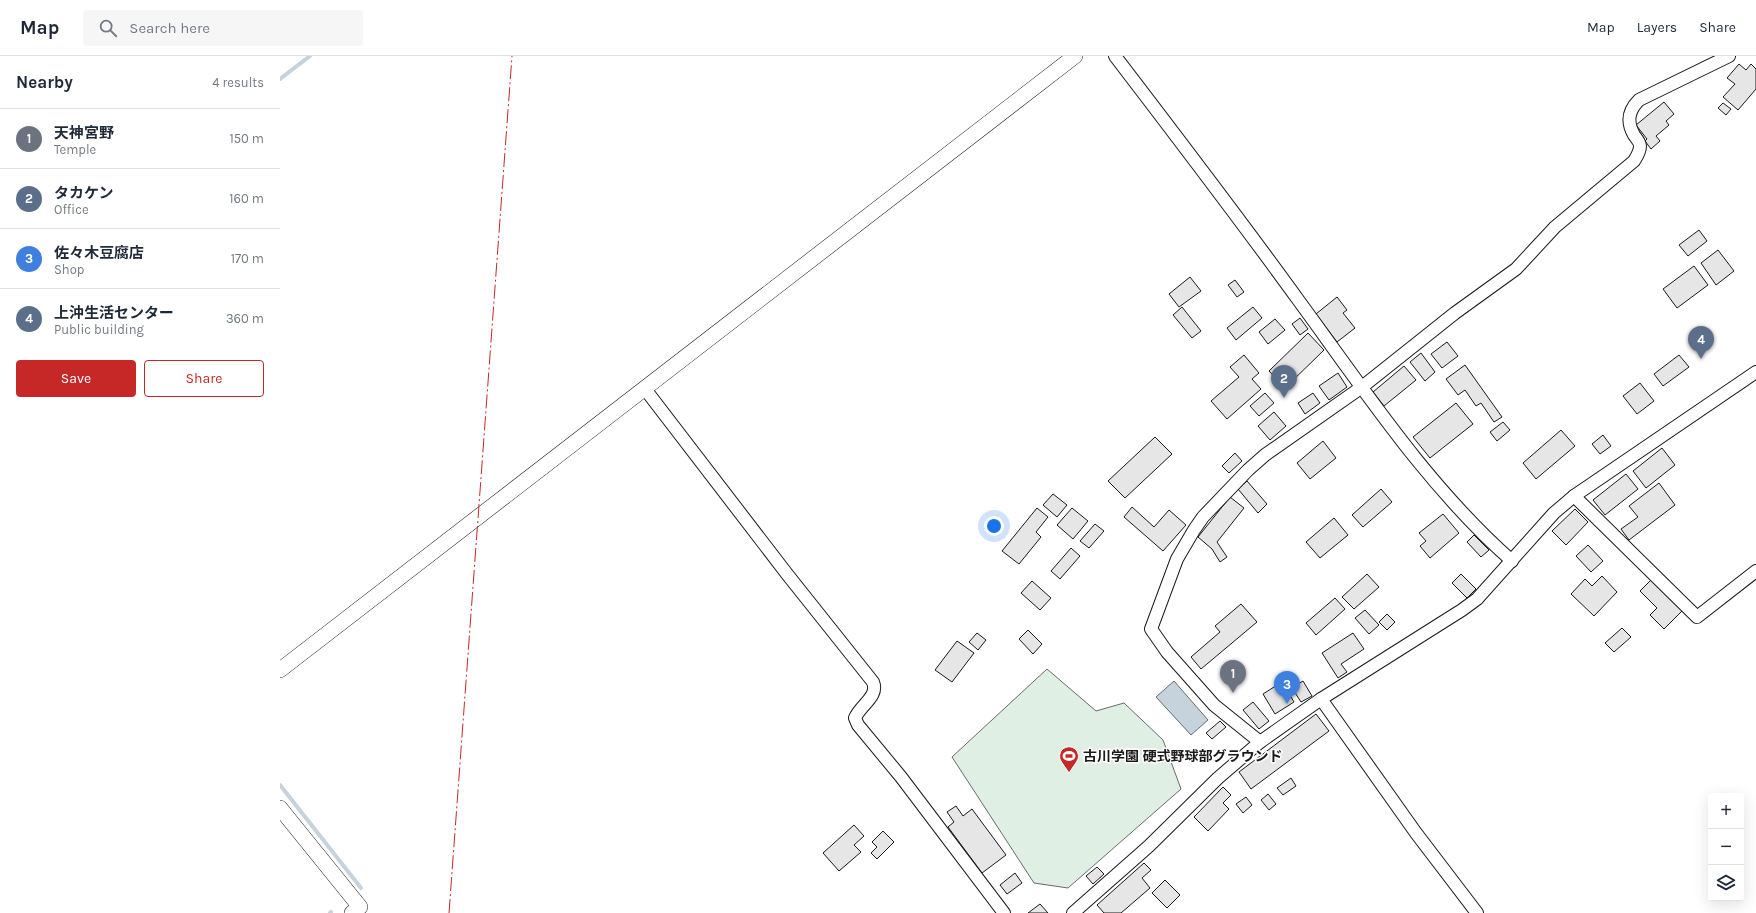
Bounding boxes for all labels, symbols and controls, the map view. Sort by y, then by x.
search box [83,10,363,46]
text: Map [20,17,59,39]
icon: search [97,17,119,39]
text: Search here [129,19,210,37]
text: Map [1587,19,1615,36]
text: Layers [1637,19,1677,36]
text: Share [1699,19,1736,36]
text: Nearby [16,72,73,92]
text: 4 results [212,75,264,90]
text: 天神宮野 [54,124,114,142]
text: 1 [27,131,31,146]
text: 150 m [229,131,264,146]
text: Temple [54,142,96,157]
text: タカケン [54,184,114,202]
text: 2 [25,191,33,206]
text: 160 m [229,191,264,206]
text: Office [54,202,89,217]
text: 佐々木豆腐店 [54,244,144,262]
text: 3 [25,251,33,266]
text: 170 m [231,251,264,266]
text: Shop [54,262,84,277]
text: 上沖生活センター [54,304,174,322]
text: 4 [25,311,33,326]
text: 360 m [226,311,264,326]
text: Public building [54,322,144,337]
pin: 4 [1688,326,1714,359]
button: Save [16,360,136,397]
button: Share [144,360,264,397]
pin: 2 [1271,365,1297,398]
your location [984,516,1004,536]
pin: 1 [1220,660,1246,693]
pin: 3 [1274,671,1300,704]
sports icon: 古川学園 硬式野球部グラウンド [1058,745,1080,773]
place label: 古川学園 硬式野球部グラウンド [1083,748,1283,765]
map controls [1708,793,1744,901]
button: + [1708,793,1744,829]
button: − [1708,829,1744,865]
button: layers [1708,865,1744,901]

